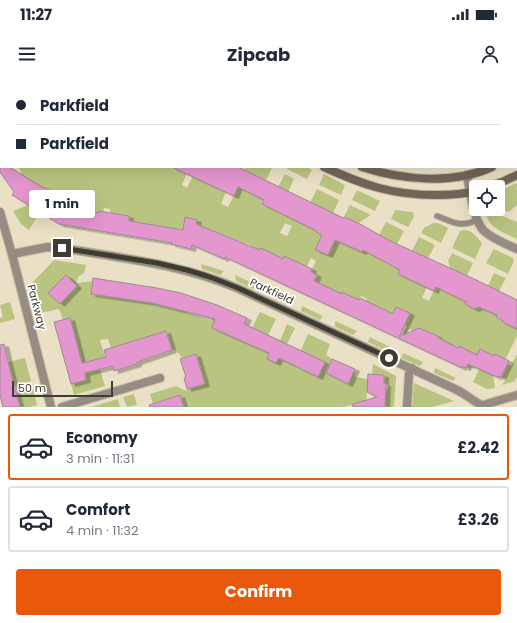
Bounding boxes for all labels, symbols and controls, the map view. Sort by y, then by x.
text: 11:27 [20,4,52,25]
text: Zipcab [227,42,290,67]
icon: menu [16,43,38,65]
icon: person [479,43,501,65]
text: Parkfield [40,95,109,116]
text: Parkfield [40,133,109,154]
map controls [469,180,505,216]
button: locate [469,180,505,216]
callout: 1 min [29,190,95,218]
text: 1 min [45,194,79,213]
route end [53,239,71,257]
street label: Parkfield [247,274,297,308]
street label: Parkway [23,283,51,332]
route start [380,349,398,367]
scale bar [12,379,113,398]
text: 50 m [18,380,46,396]
text: Economy [66,427,138,448]
icon: car [18,429,54,465]
text: £2.42 [458,437,499,458]
text: 3 min · 11:31 [66,449,135,468]
text: Comfort [66,499,130,520]
icon: car [18,501,54,537]
text: £3.26 [458,509,499,530]
text: 4 min · 11:32 [66,521,138,540]
button: Confirm [16,569,501,615]

